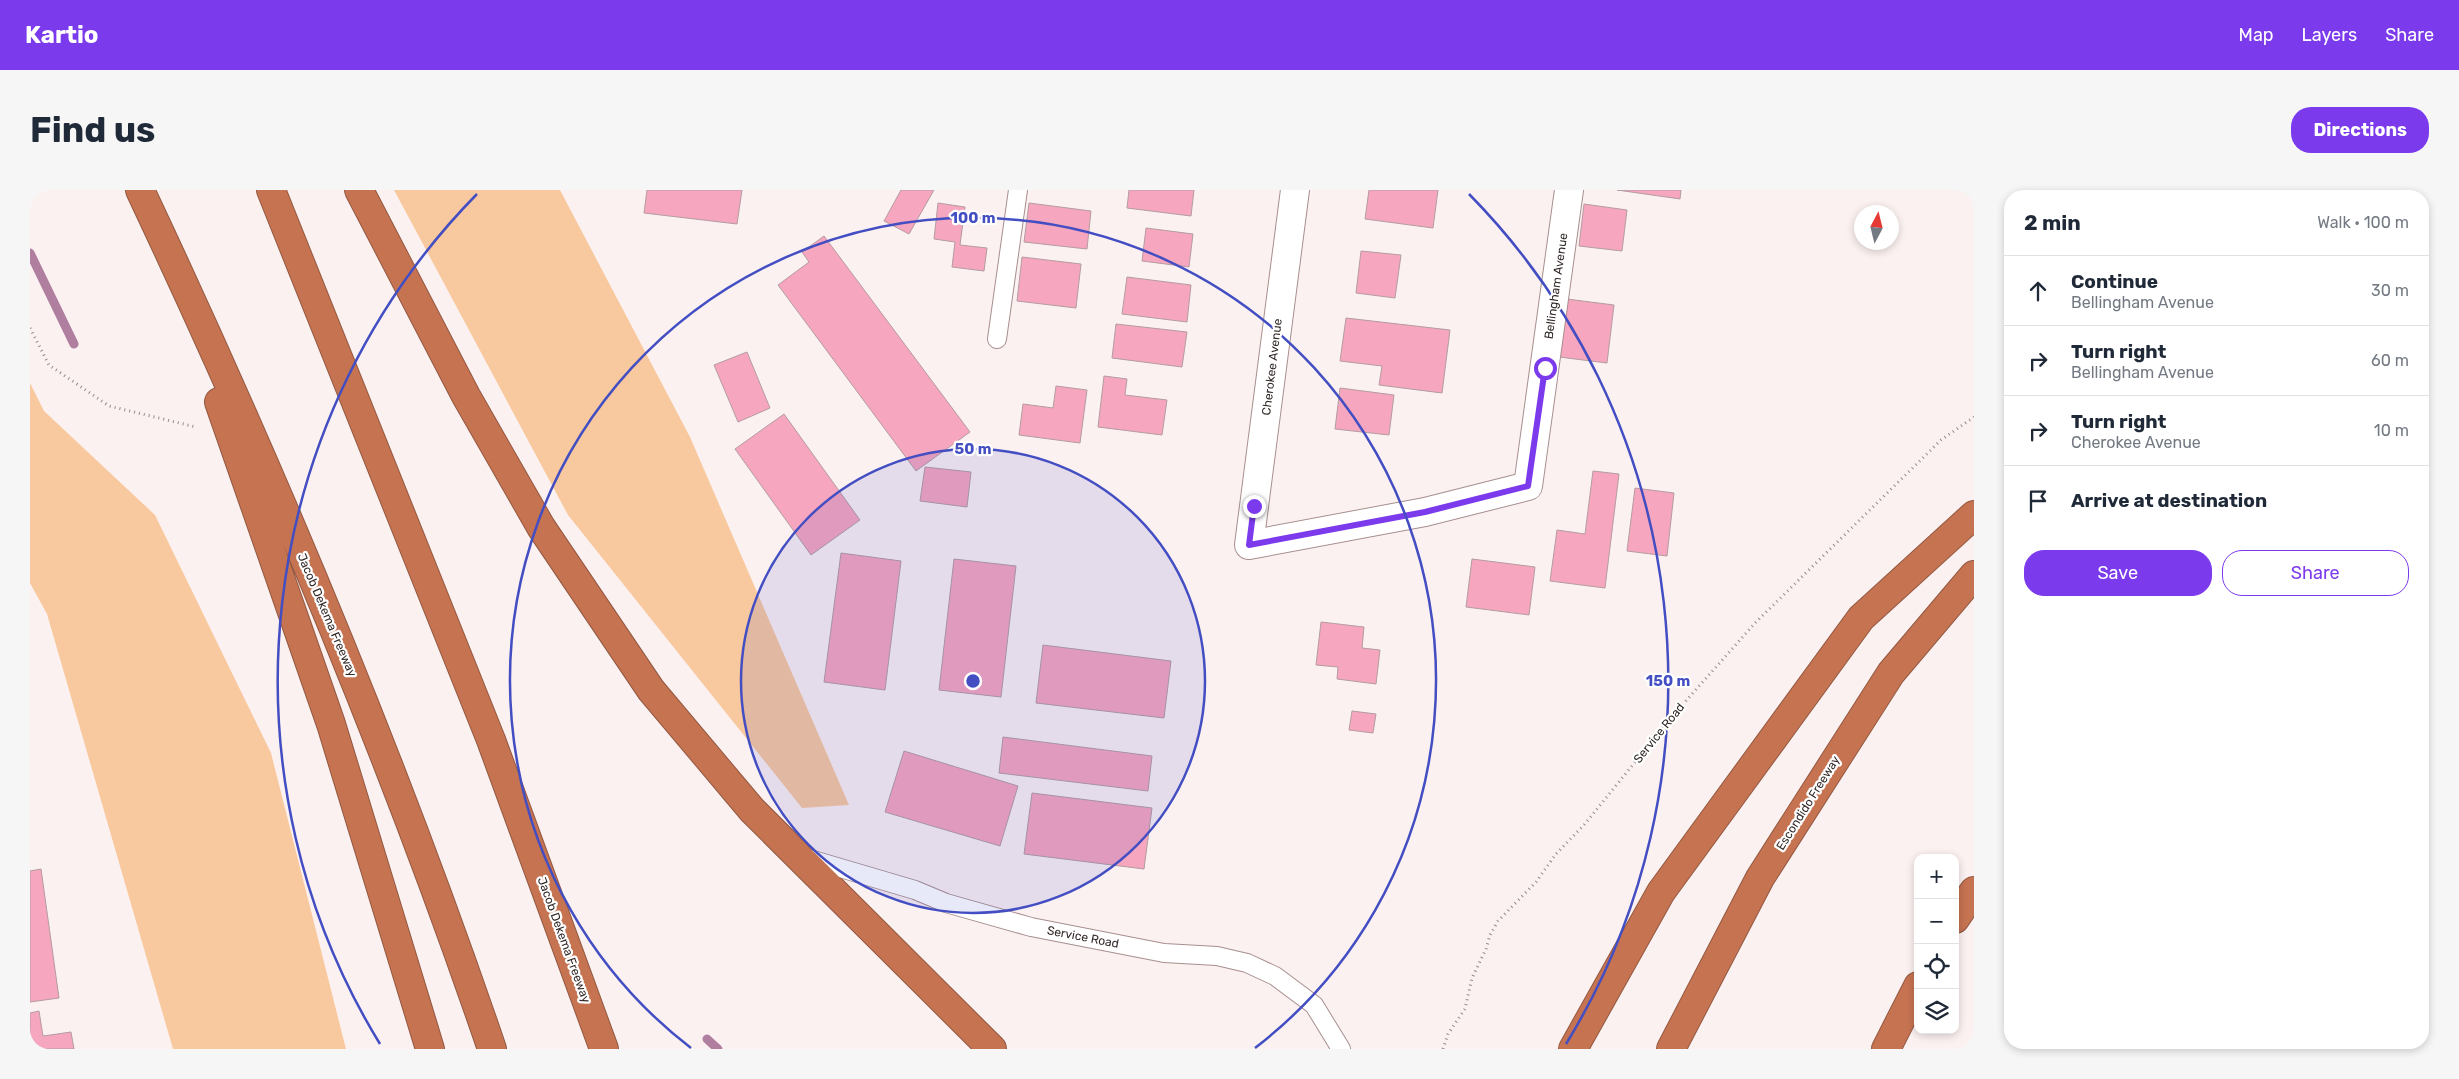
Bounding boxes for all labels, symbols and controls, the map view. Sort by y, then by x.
text: Kartio [25,21,99,49]
text: Map [2239,24,2274,46]
text: Layers [2302,24,2357,46]
text: Share [2385,24,2434,46]
button: Directions [2291,107,2429,153]
text: Find us [30,109,155,151]
north arrow [1854,205,1899,250]
text: 100 m [951,209,995,227]
text: 2 min [2024,210,2081,235]
text: Walk · 100 m [2317,213,2409,232]
street label: Bellingham Avenue [1542,232,1570,340]
text: Continue [2071,270,2158,293]
icon: ahead [2024,277,2052,305]
text: 30 m [2371,281,2409,300]
text: Bellingham Avenue [2071,293,2214,312]
street label: Cherokee Avenue [1259,318,1285,416]
text: Turn right [2071,340,2166,363]
icon: right [2024,347,2052,375]
text: 60 m [2371,351,2409,370]
route start [1534,357,1557,380]
text: Bellingham Avenue [2071,363,2214,382]
text: Turn right [2071,410,2166,433]
icon: right [2024,417,2052,445]
text: 10 m [2374,421,2409,440]
text: Cherokee Avenue [2071,433,2201,452]
text: 50 m [955,440,991,458]
icon: arrive [2024,487,2052,515]
text: Arrive at destination [2071,489,2267,512]
route end [1243,495,1266,518]
button: Save [2024,550,2212,596]
button: Share [2222,550,2409,596]
street label: Jacob Dekema Freeway [295,551,360,679]
centre of rings [964,672,982,690]
text: 150 m [1646,672,1690,690]
street label: Service Road [1631,700,1687,766]
street label: Escondido Freeway [1773,753,1843,853]
map controls [1914,854,1959,1034]
button: + [1914,854,1959,899]
street label: Jacob Dekema Freeway [535,875,593,1005]
button: − [1914,899,1959,944]
street label: Service Road [1046,923,1120,951]
button: locate [1914,944,1959,989]
button: layers [1914,989,1959,1034]

